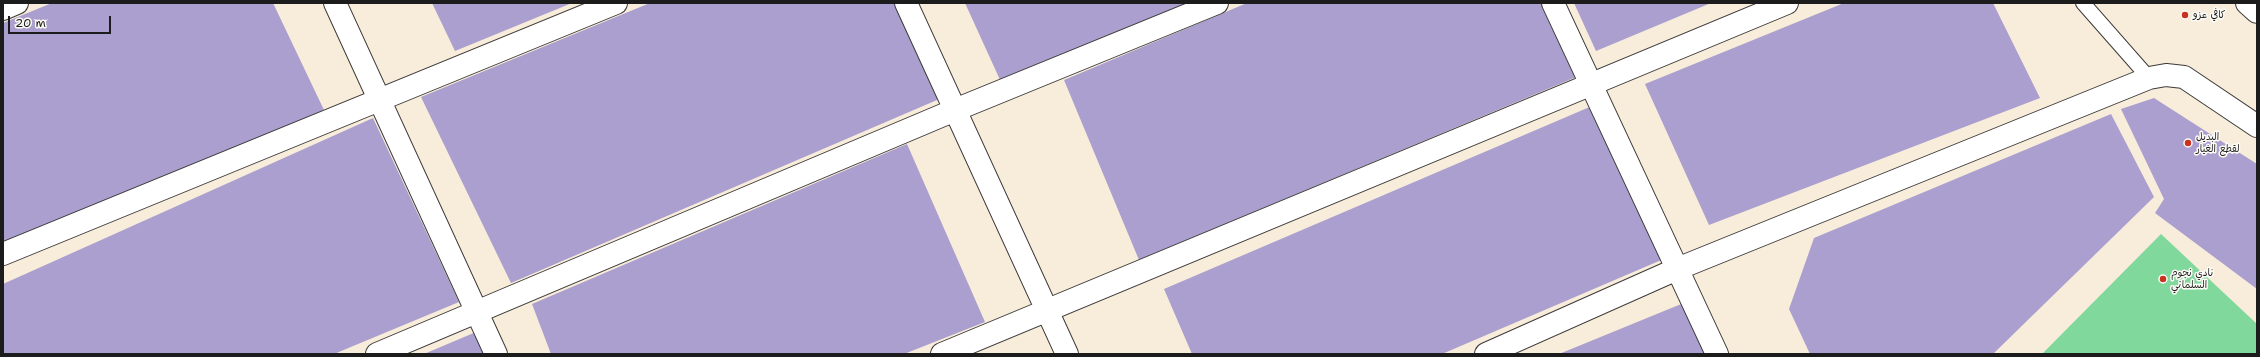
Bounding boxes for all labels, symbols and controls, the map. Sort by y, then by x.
scale bar [10,8,113,34]
place label: كافي عزو [2193,9,2225,21]
marker: كافي عزو [2180,10,2190,20]
text: 20 m [15,15,46,31]
place label: البديل لقطع الغيار [2196,131,2239,154]
marker: البديل لقطع الغيار [2183,138,2193,148]
place label: نادي نجوم السلماني [2171,267,2213,290]
marker: نادي نجوم السلماني [2158,274,2168,284]

